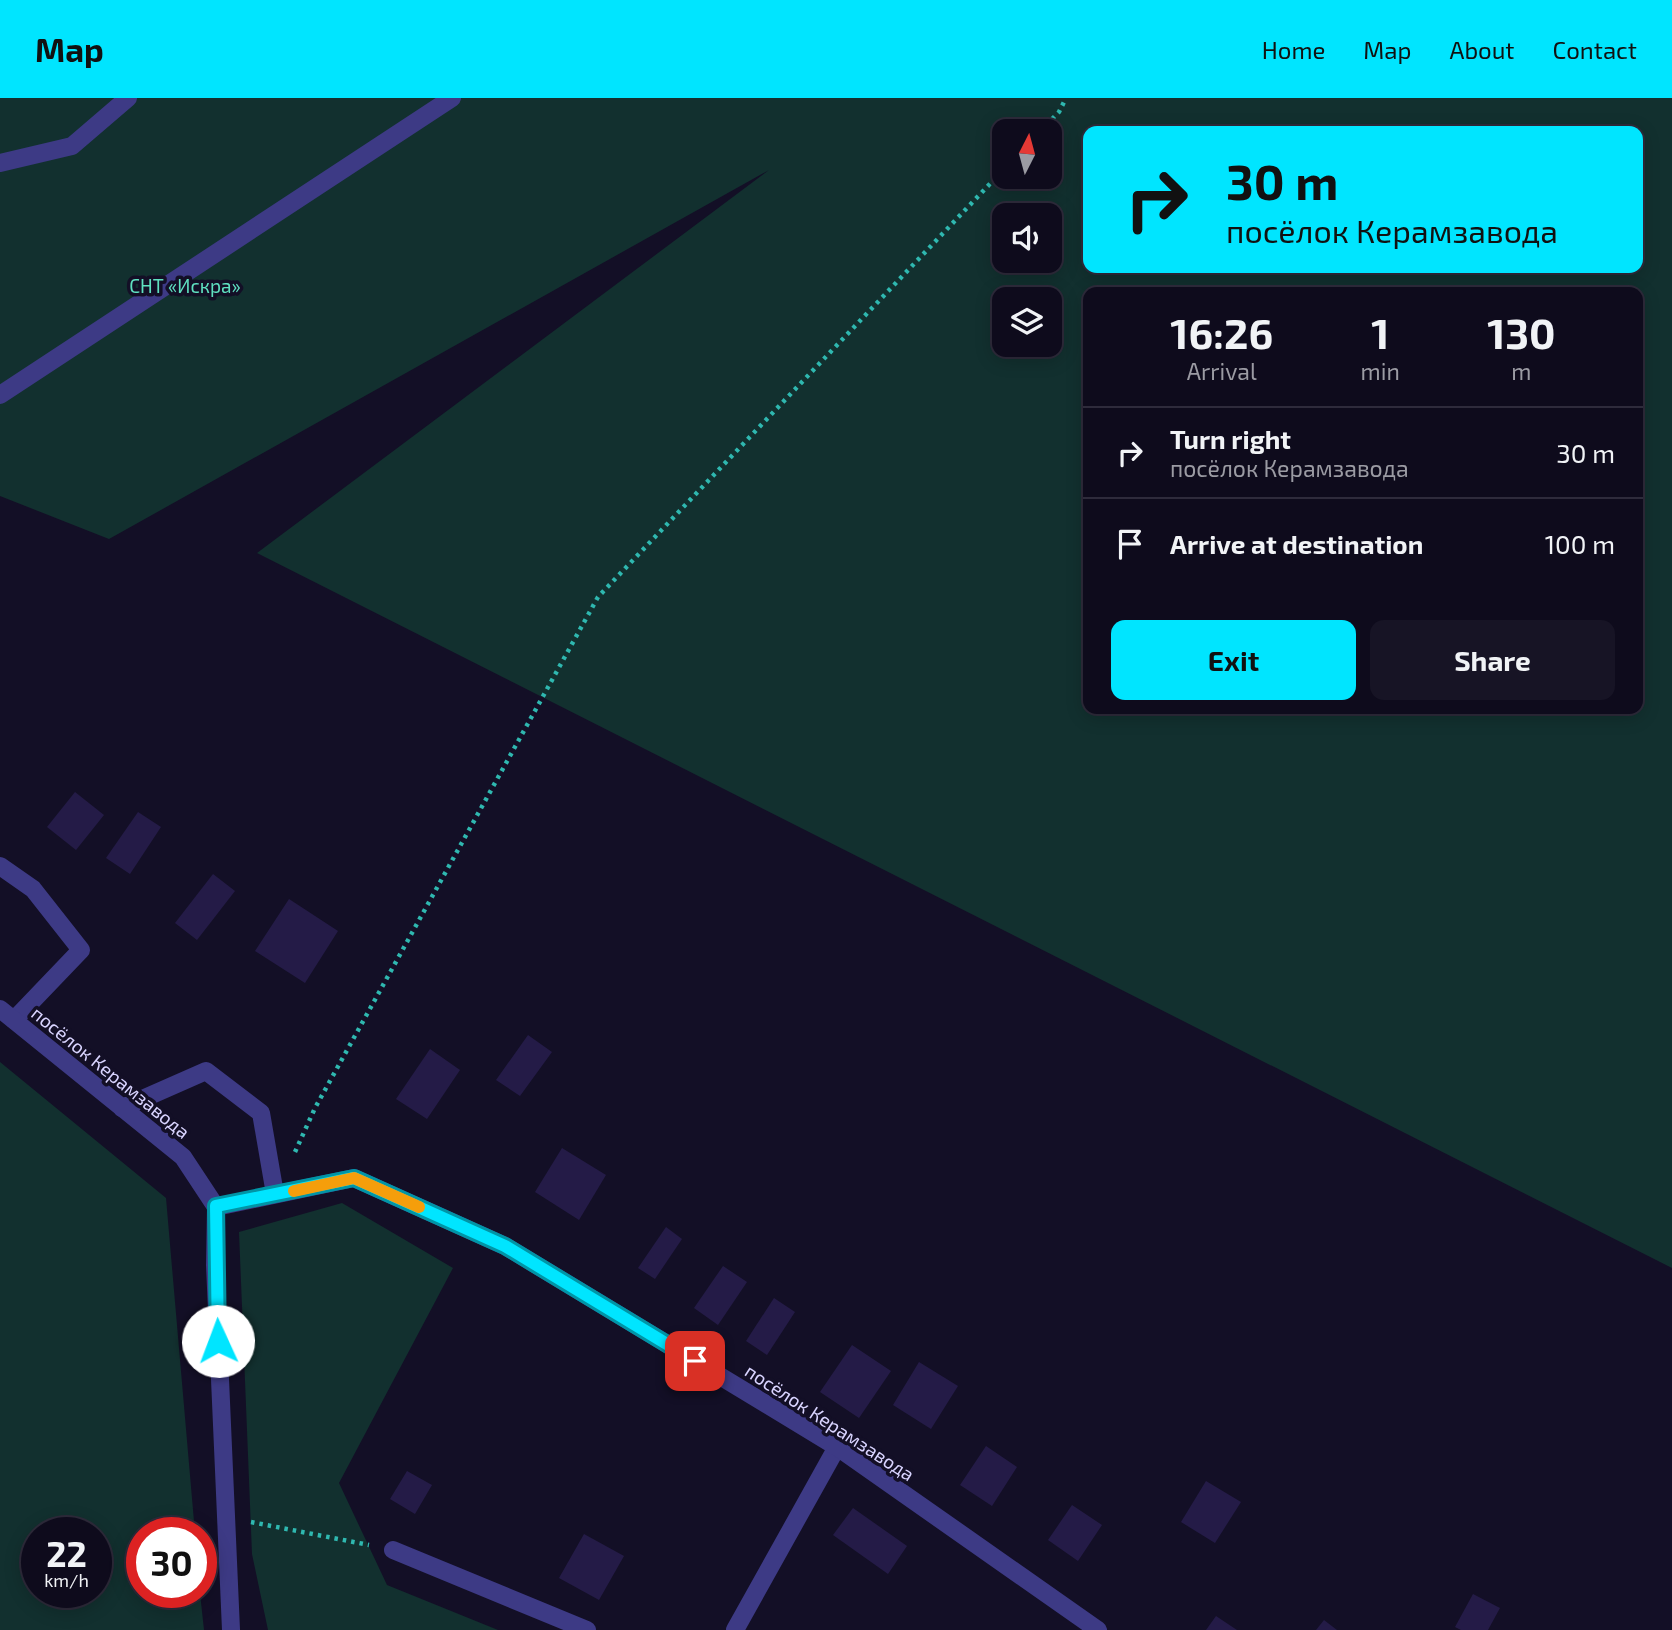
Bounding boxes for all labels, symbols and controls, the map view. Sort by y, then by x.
text: Map [35,29,104,69]
text: Home [1262,35,1325,64]
text: Map [1363,35,1411,64]
text: About [1449,35,1515,64]
text: Contact [1553,35,1637,64]
north arrow [992,119,1062,189]
map controls [992,119,1062,357]
text: 30 m [1226,151,1338,210]
icon: right [1111,154,1202,245]
button: sound [992,203,1062,273]
text: посёлок Керамзавода [1226,211,1558,249]
park label: СНТ «Искра» [129,274,241,297]
button: layers [992,287,1062,357]
text: 16:26 [1170,307,1273,357]
text: 1 [1371,307,1389,357]
text: 130 [1487,307,1556,357]
text: Arrival [1187,357,1257,385]
text: min [1361,357,1400,385]
text: m [1511,357,1531,385]
text: Turn right [1170,423,1291,454]
icon: right [1111,434,1149,472]
text: 30 m [1556,437,1615,468]
text: посёлок Керамзавода [1170,454,1409,482]
icon: arrive [1111,525,1149,563]
text: Arrive at destination [1170,528,1423,559]
text: 100 m [1545,528,1615,559]
button: Exit [1111,620,1356,700]
button: Share [1370,620,1615,700]
street label: посёлок Керамзавода [27,1001,195,1143]
position arrow [181,1304,255,1378]
pin [665,1331,725,1391]
icon: arrive [676,1342,714,1380]
street label: посёлок Керамзавода [741,1359,919,1485]
speed limit sign: 30 [126,1517,217,1608]
text: 22 [46,1532,87,1574]
text: km/h [44,1569,89,1591]

